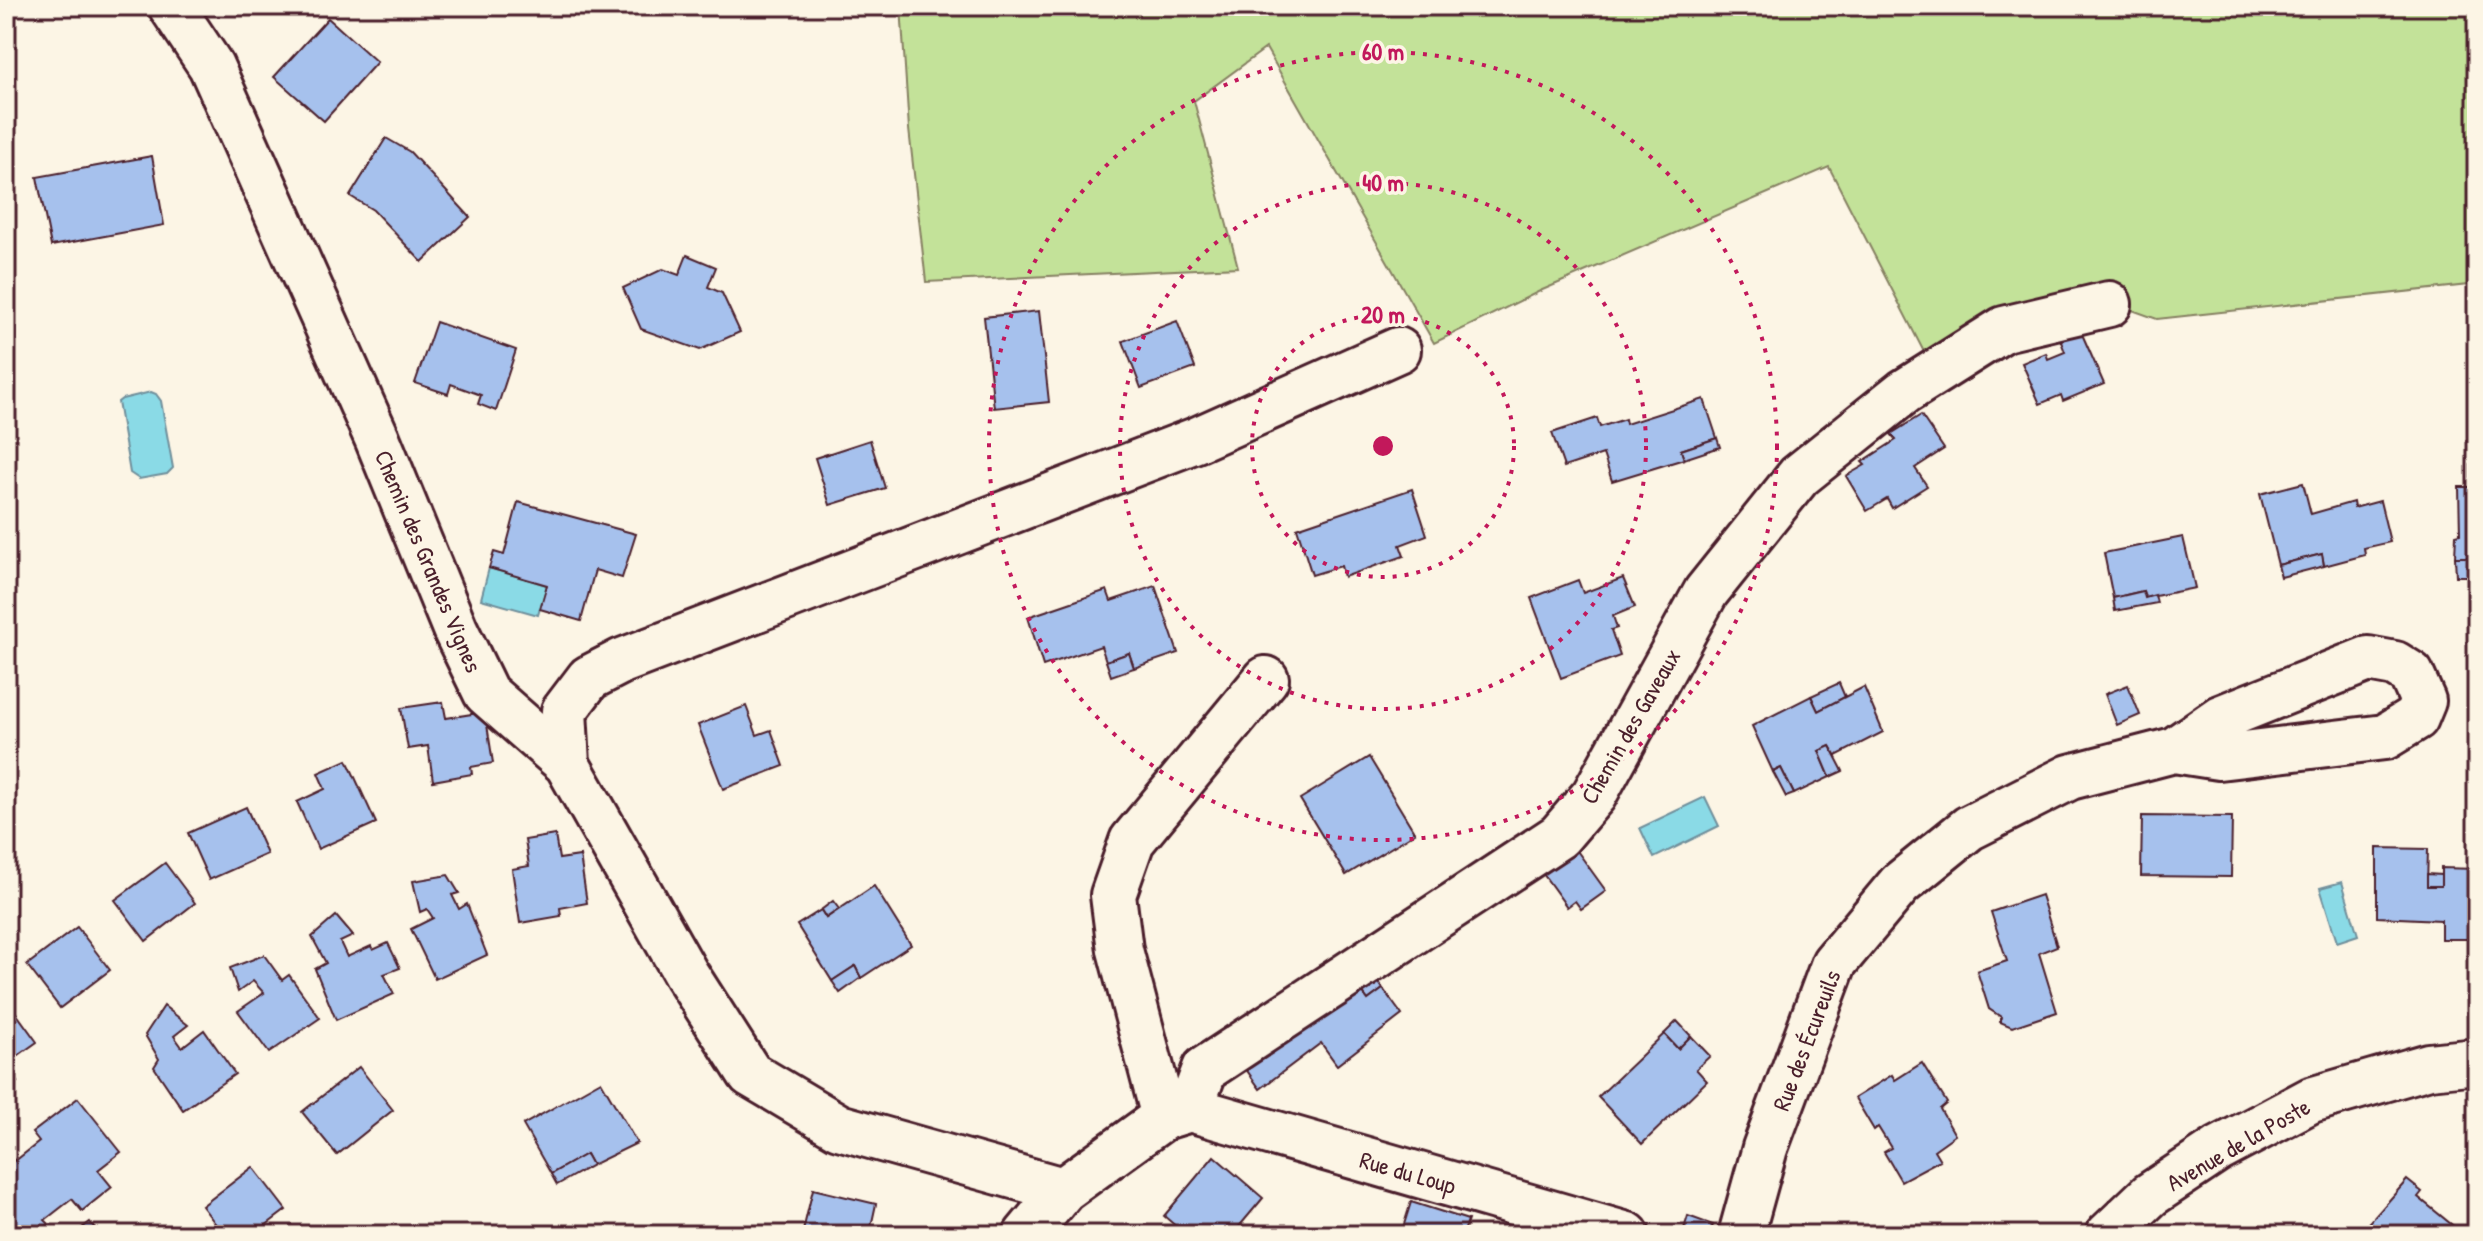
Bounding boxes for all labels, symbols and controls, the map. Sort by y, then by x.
text: 60 m [1362,35,1404,67]
text: 40 m [1362,166,1404,198]
text: 20 m [1361,298,1405,330]
centre of rings [1369,432,1397,460]
street label: Chemin des Grandes Vignes [368,445,490,677]
street label: Chemin des Gaveaux [1573,642,1687,810]
street label: Rue des Écureuils [1765,965,1847,1115]
street label: Avenue de la Poste [2161,1090,2316,1198]
street label: Rue du Loup [1356,1143,1460,1201]

